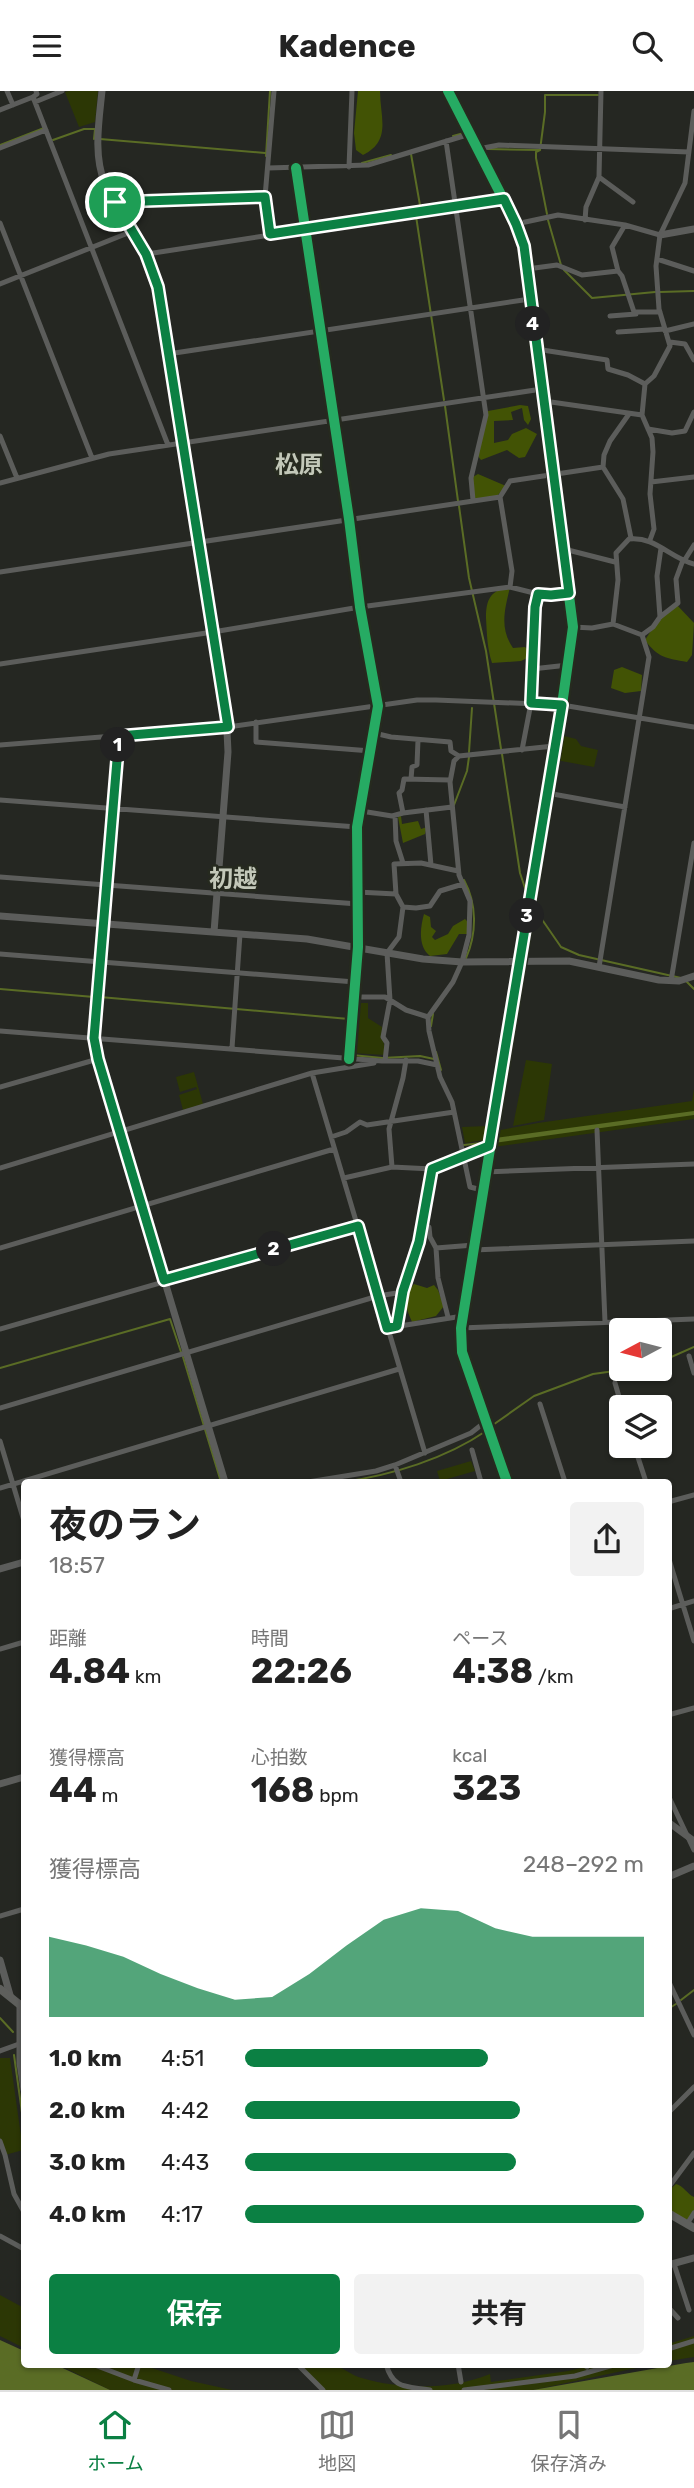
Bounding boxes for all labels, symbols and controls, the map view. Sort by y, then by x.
icon: menu [28,27,66,65]
text: Kadence [278,27,416,65]
icon: search [628,27,666,65]
pin [85,172,145,232]
icon: arrive [96,183,134,221]
pin: 4 [516,307,550,341]
text: 4 [526,312,539,335]
district label: 松原 [275,451,323,479]
pin: 1 [100,727,136,763]
text: 1 [113,733,122,756]
district label: 初越 [209,865,257,893]
pin: 3 [510,899,544,933]
text: 3 [520,904,533,927]
pin: 2 [256,1231,292,1267]
text: 2 [267,1237,280,1260]
north arrow [609,1318,672,1381]
map controls [609,1318,672,1458]
button: layers [609,1395,672,1458]
text: 夜のラン [49,1502,201,1548]
button: share [570,1502,644,1576]
text: 18:57 [49,1551,105,1579]
text: 距離 [49,1627,87,1650]
text: 時間 [251,1627,289,1650]
text: ペース [452,1627,508,1650]
text: 4.84 [49,1650,130,1692]
text: 22:26 [251,1650,352,1692]
text: 4:38 [452,1650,533,1692]
text: km [130,1665,161,1688]
text: /km [533,1665,574,1688]
text: kcal [452,1744,487,1767]
text: 獲得標高 [49,1746,125,1769]
text: 心拍数 [251,1746,308,1769]
text: 323 [452,1767,521,1809]
text: 44 [49,1769,97,1811]
text: 168 [251,1769,315,1811]
text: m [97,1784,118,1807]
text: bpm [315,1784,359,1807]
text: 248–292 m [523,1850,644,1878]
text: 獲得標高 [49,1855,141,1883]
text: 1.0 km [49,2044,122,2072]
text: 4:51 [161,2044,204,2072]
text: 2.0 km [49,2096,125,2124]
text: 4:42 [161,2096,209,2124]
text: 3.0 km [49,2148,126,2176]
text: 4:43 [161,2148,209,2176]
text: 4.0 km [49,2200,126,2228]
text: 4:17 [161,2200,203,2228]
button: 保存 [49,2274,340,2354]
button: 共有 [354,2274,644,2354]
tab: ホーム [87,2406,144,2475]
tab: 地図 [318,2406,356,2475]
tab: 保存済み [531,2406,607,2475]

